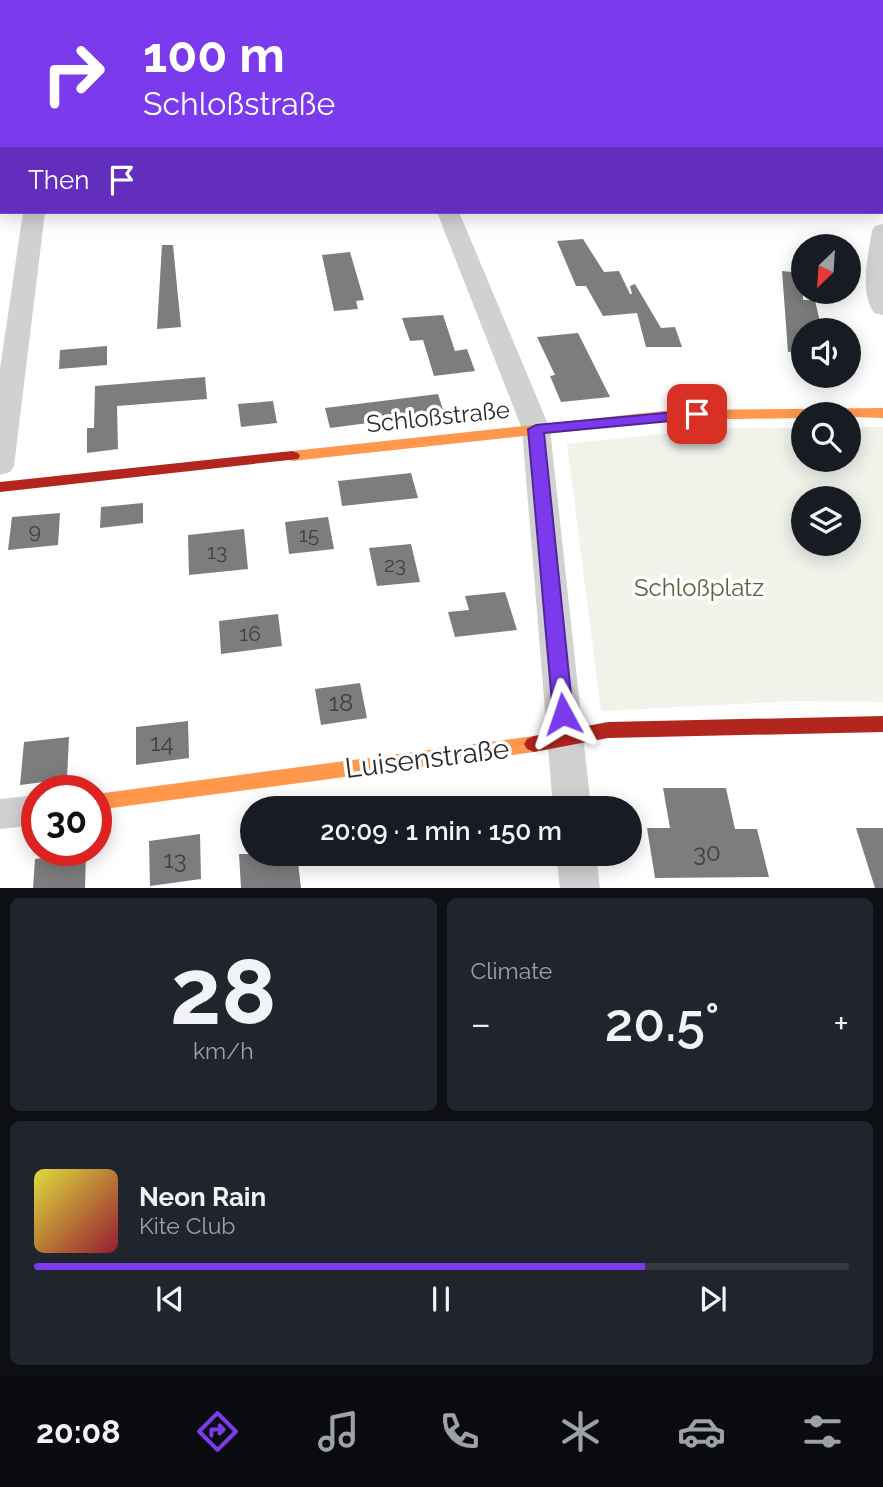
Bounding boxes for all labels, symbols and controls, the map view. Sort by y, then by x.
text: 100 m [143,26,285,83]
icon: right [28,28,119,119]
text: Schloßstraße [143,85,335,122]
icon: arrive [103,161,141,199]
text: Then [28,165,89,195]
north arrow [791,234,861,304]
map controls [791,234,861,556]
button: sound [791,318,861,388]
pin [667,384,727,444]
street label: Schloßstraße [365,395,511,438]
icon: arrive [678,395,716,433]
button: search [791,402,861,472]
button: layers [791,486,861,556]
house number: 9 [29,518,41,543]
house number: 15 [299,522,319,547]
house number: 13 [207,539,227,564]
house number: 23 [384,552,406,577]
park label: Schloßplatz [634,573,764,602]
house number: 16 [239,621,261,646]
position arrow [526,677,600,751]
house number: 18 [329,688,353,717]
house number: 14 [150,728,174,757]
street label: Luisenstraße [343,732,511,785]
speed limit sign: 30 [21,775,112,866]
text: 20:09 · 1 min · 150 m [320,816,562,846]
house number: 30 [693,838,721,867]
house number: 13 [163,845,187,874]
text: 28 [170,938,276,1045]
text: Climate [471,957,552,984]
text: 20.5° [605,992,719,1053]
text: − [471,1001,491,1046]
text: + [833,1001,849,1046]
text: km/h [193,1037,254,1064]
text: Neon Rain [139,1182,266,1212]
text: Kite Club [139,1212,236,1239]
icon: previous [151,1280,189,1318]
icon: pause [422,1280,460,1318]
icon: next [694,1280,732,1318]
icon: directions [193,1407,242,1456]
icon: music [314,1407,363,1456]
icon: phone [435,1407,484,1456]
icon: climate [556,1407,605,1456]
icon: car [677,1407,726,1456]
icon: filters [798,1407,847,1456]
text: 20:08 [36,1413,121,1450]

